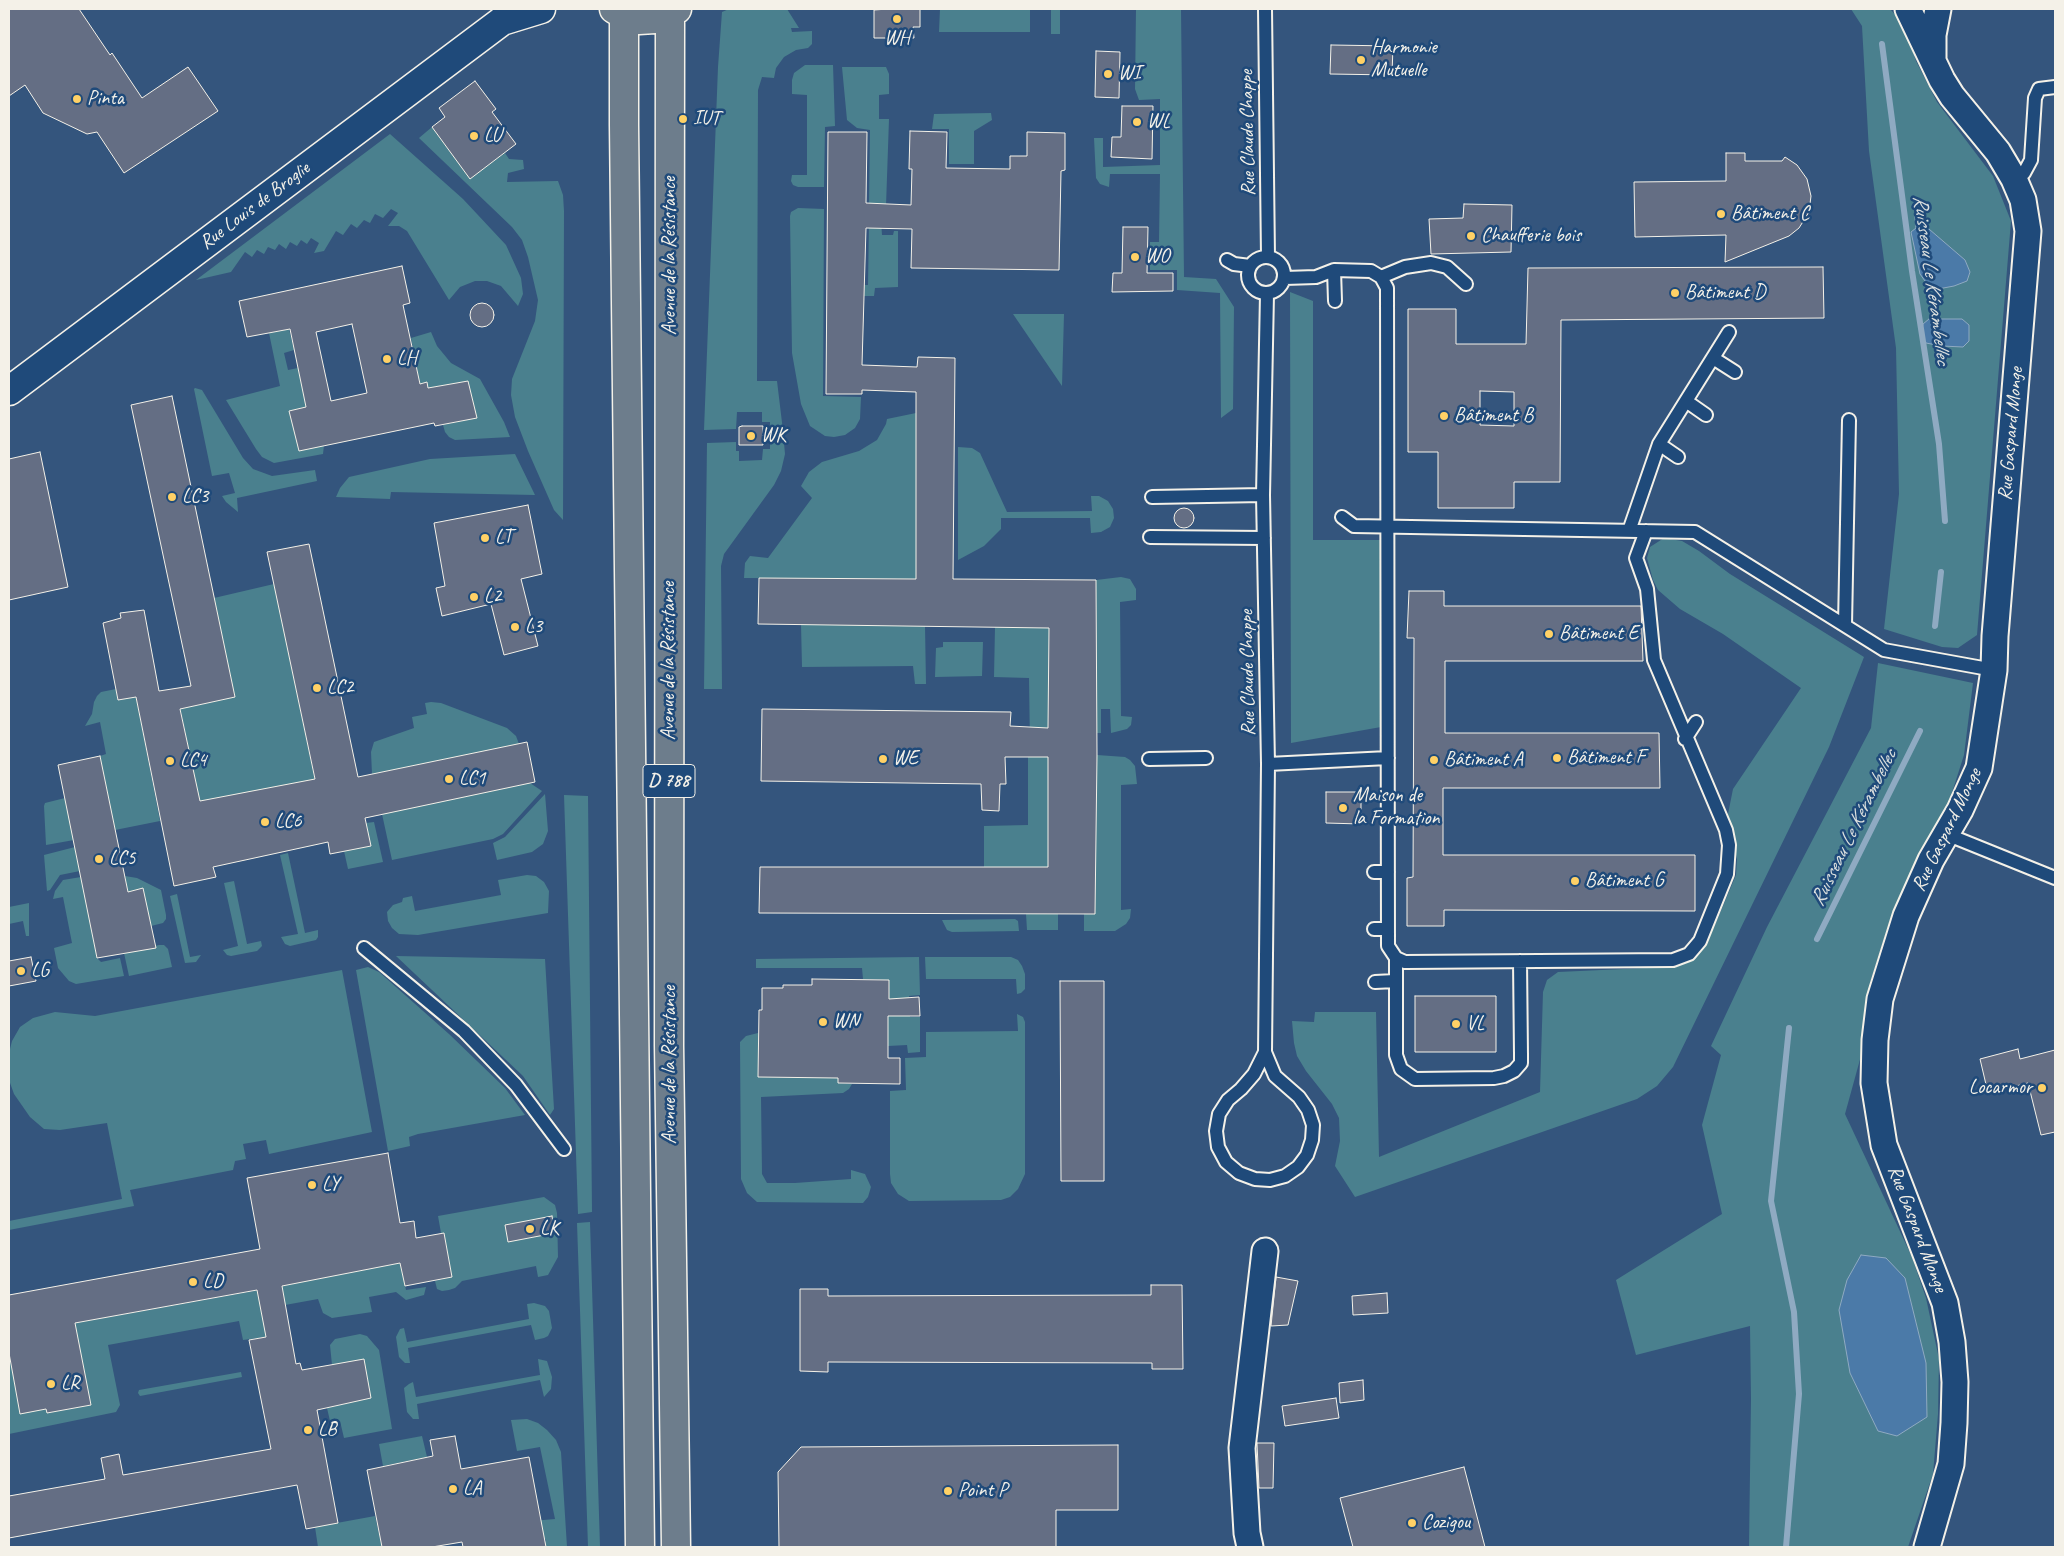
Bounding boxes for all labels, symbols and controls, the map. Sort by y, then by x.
marker: WH [891,13,903,25]
place label: WH [884,27,910,51]
place label: Harmonie Mutuelle [1371,36,1437,83]
marker: Harmonie Mutuelle [1355,54,1367,66]
place label: WI [1118,62,1141,86]
marker: WI [1102,68,1114,80]
street label: Rue Claude Chappe [1235,70,1261,196]
place label: Pinta [87,87,124,111]
marker: Pinta [71,93,83,105]
place label: IUT [693,107,720,131]
place label: WL [1147,110,1170,134]
marker: IUT [677,113,689,125]
marker: WL [1131,116,1143,128]
place label: LU [484,124,501,148]
marker: LU [468,130,480,142]
street label: Rue Louis de Broglie [195,157,315,255]
street label: Avenue de la Résistance [658,177,682,335]
water label: Ruisseau Le Kérambellec [1907,194,1955,366]
place label: Bâtiment C [1731,202,1809,226]
marker: Bâtiment C [1715,208,1727,220]
place label: Chaufferie bois [1481,224,1581,248]
marker: Chaufferie bois [1465,230,1477,242]
place label: WO [1145,245,1169,269]
marker: WO [1129,251,1141,263]
place label: Bâtiment D [1685,281,1765,305]
marker: Bâtiment D [1669,287,1681,299]
place label: LH [397,347,417,371]
marker: LH [381,353,393,365]
street label: Rue Gaspard Monge [1993,366,2029,502]
place label: Bâtiment B [1454,404,1533,428]
marker: Bâtiment B [1438,410,1450,422]
place label: WK [761,424,785,448]
marker: WK [745,430,757,442]
place label: LC3 [182,485,209,509]
marker: LC3 [166,491,178,503]
place label: LT [495,526,512,550]
marker: LT [479,532,491,544]
street label: Avenue de la Résistance [657,582,681,740]
place label: L2 [484,585,502,609]
marker: L2 [468,591,480,603]
street label: Rue Claude Chappe [1235,610,1261,736]
place label: L3 [525,615,543,639]
marker: L3 [509,621,521,633]
place label: Bâtiment E [1559,622,1638,646]
marker: Bâtiment E [1543,628,1555,640]
place label: LC2 [327,676,354,700]
marker: LC2 [311,682,323,694]
place label: Bâtiment F [1567,746,1645,770]
water label: Ruisseau Le Kérambellec [1805,746,1903,910]
place label: WE [893,747,918,771]
place label: Bâtiment A [1444,748,1523,772]
place label: LC4 [180,749,207,773]
marker: Bâtiment F [1551,752,1563,764]
marker: WE [877,753,889,765]
marker: Bâtiment A [1428,754,1440,766]
marker: LC4 [164,755,176,767]
road number: D 788 [643,764,695,798]
street label: Rue Gaspard Monge [1907,765,1987,895]
place label: LC1 [459,767,486,791]
marker: LC1 [443,773,455,785]
place label: Maison de la Formation [1353,784,1440,831]
marker: Maison de la Formation [1337,802,1349,814]
place label: LC6 [275,810,302,834]
marker: LC6 [259,816,271,828]
place label: LC5 [109,847,136,871]
marker: LC5 [93,853,105,865]
place label: Bâtiment G [1585,869,1664,893]
marker: Bâtiment G [1569,875,1581,887]
place label: LG [31,959,49,983]
marker: LG [15,965,27,977]
street label: Avenue de la Résistance [658,986,682,1144]
place label: WN [833,1010,859,1034]
place label: VL [1466,1012,1484,1036]
marker: WN [817,1016,829,1028]
marker: VL [1450,1018,1462,1030]
place label: Locarmor [1969,1076,2032,1100]
marker: Locarmor [2036,1082,2048,1094]
street label: Rue Gaspard Monge [1882,1162,1952,1296]
place label: LY [322,1173,339,1197]
marker: LY [306,1179,318,1191]
place label: LK [540,1217,558,1241]
marker: LK [524,1223,536,1235]
place label: LD [203,1270,223,1294]
marker: LD [187,1276,199,1288]
place label: LR [61,1372,79,1396]
marker: LR [45,1378,57,1390]
place label: LB [318,1418,337,1442]
marker: LB [302,1424,314,1436]
place label: LA [463,1477,482,1501]
place label: Point P [958,1479,1007,1503]
marker: LA [447,1483,459,1495]
marker: Point P [942,1485,954,1497]
place label: Cozigou [1422,1511,1470,1535]
marker: Cozigou [1406,1517,1418,1529]

